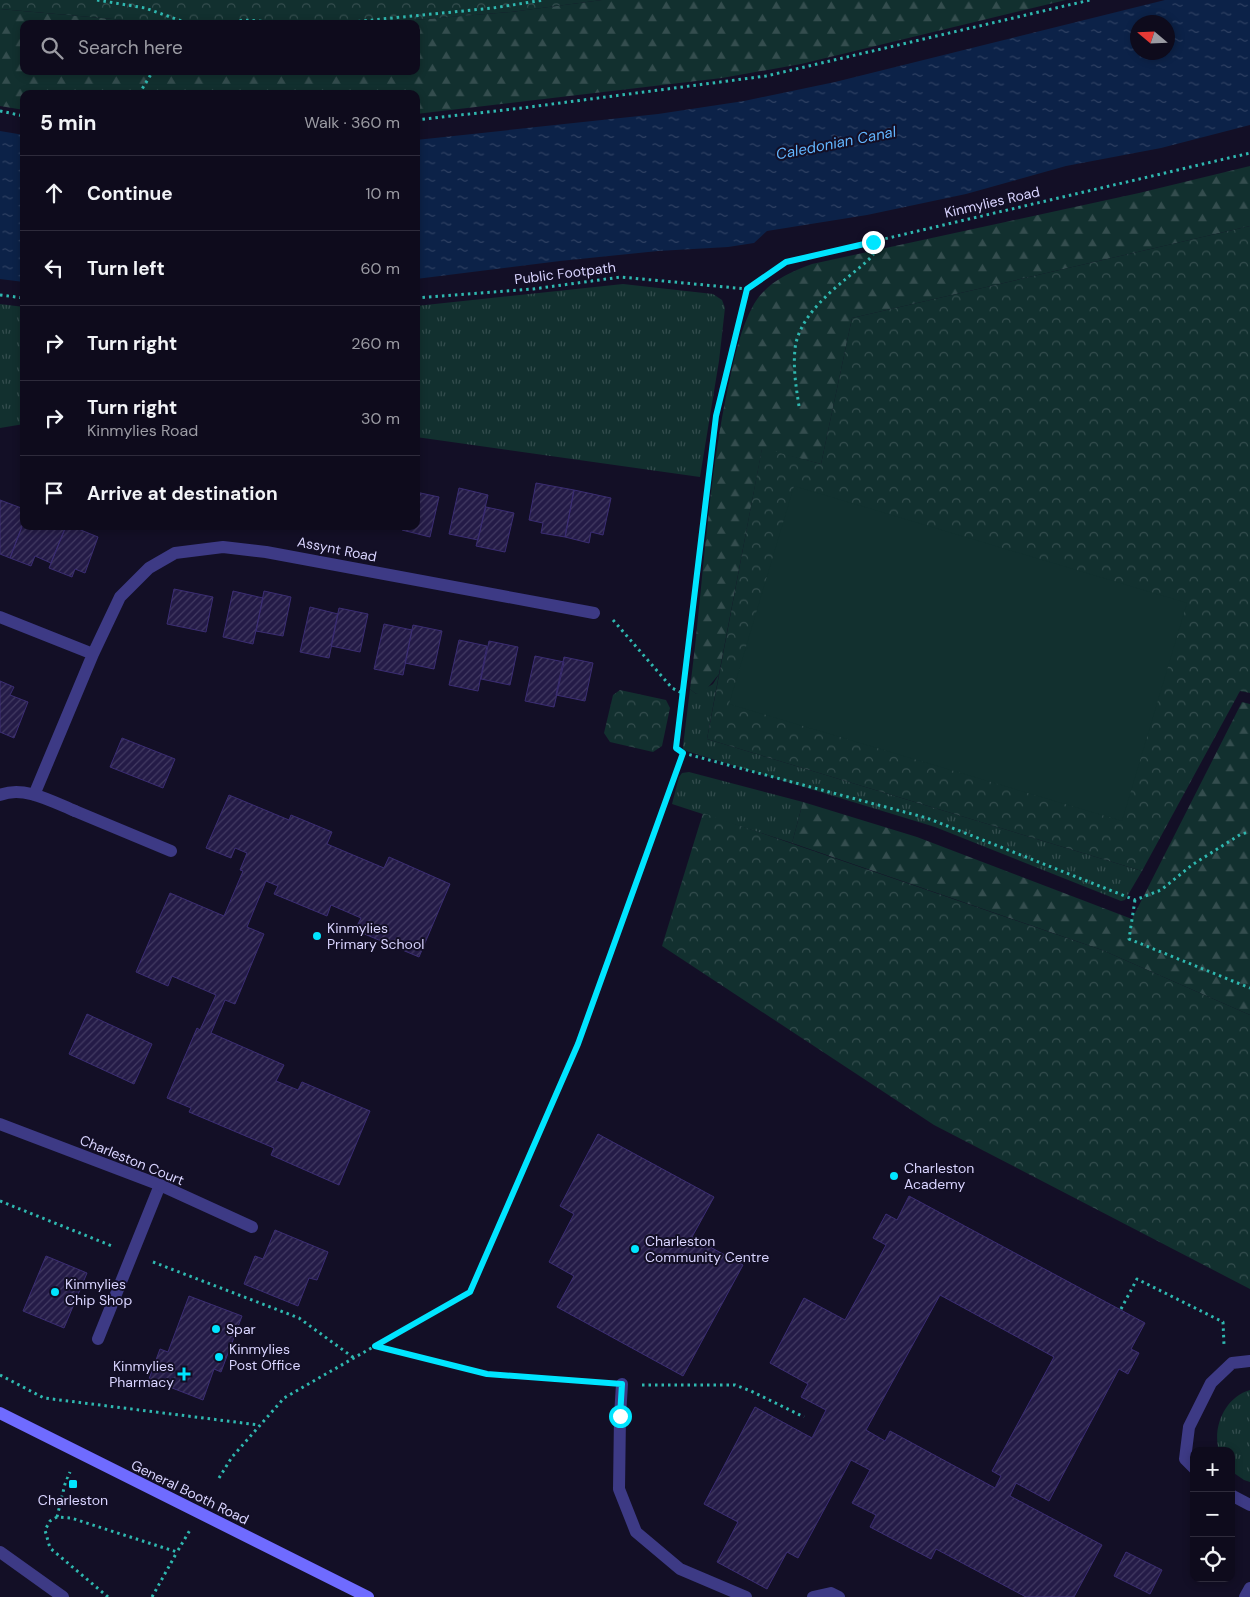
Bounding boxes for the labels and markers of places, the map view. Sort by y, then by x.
place label: Kinmylies Primary School [327,919,424,953]
marker: Kinmylies Primary School [311,930,323,942]
place label: Charleston Academy [904,1159,974,1193]
marker: Charleston Academy [888,1170,900,1182]
place label: Charleston Community Centre [645,1232,769,1266]
marker: Charleston Community Centre [629,1243,641,1255]
place label: Kinmylies Chip Shop [65,1275,132,1309]
marker: Kinmylies Chip Shop [49,1286,61,1298]
place label: Spar [226,1320,256,1338]
marker: Spar [210,1323,222,1335]
place label: Kinmylies Post Office [229,1340,300,1374]
marker: Kinmylies Post Office [213,1351,225,1363]
place label: Kinmylies Pharmacy [109,1357,174,1391]
marker: Kinmylies Pharmacy [178,1368,190,1380]
marker: Charleston [67,1478,79,1490]
place label: Charleston [38,1491,108,1509]

